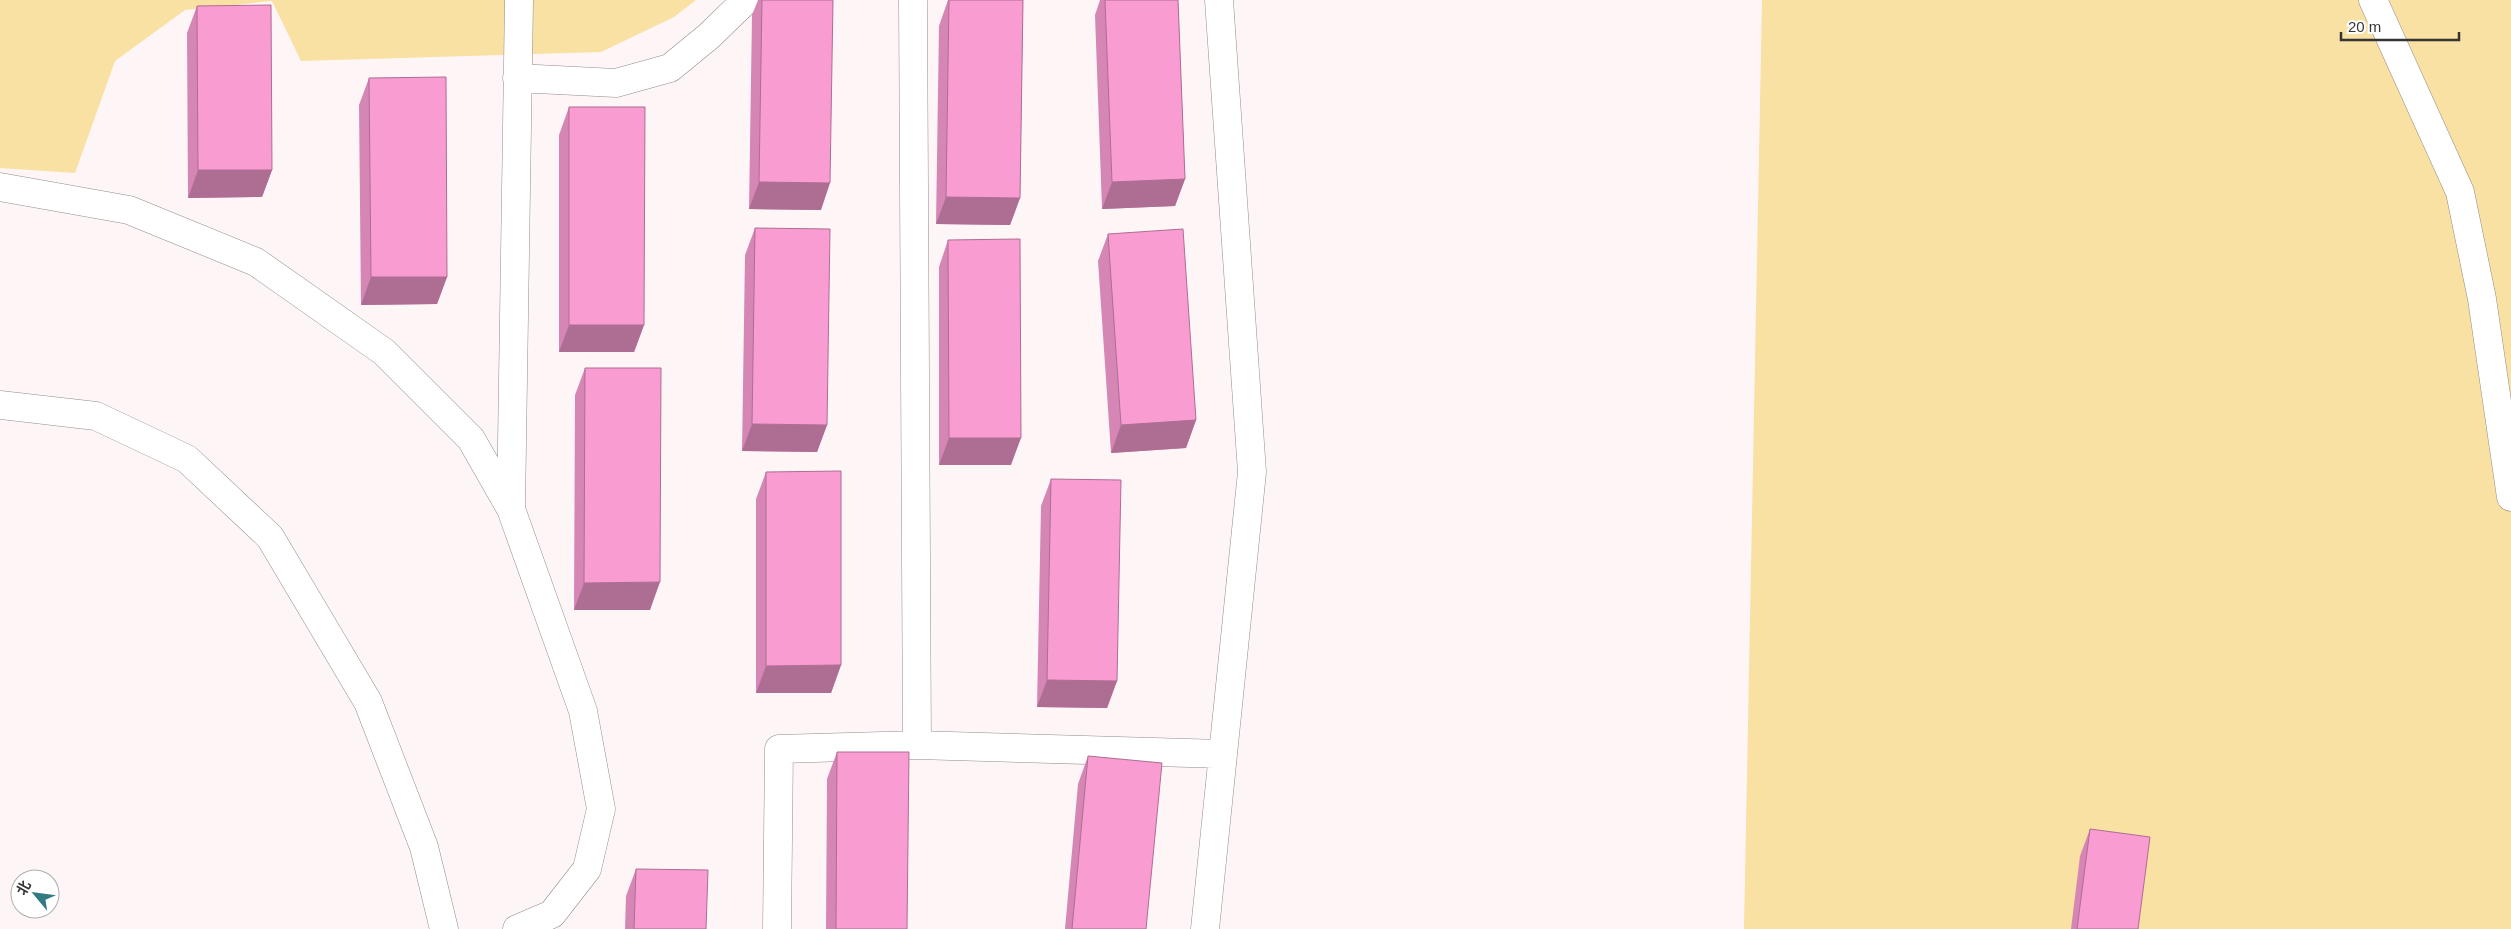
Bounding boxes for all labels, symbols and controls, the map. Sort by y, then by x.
scale bar [2341,10,2458,42]
text: 20 m [2348,18,2381,35]
north arrow [10,869,60,919]
text: 北 [13,878,34,898]

